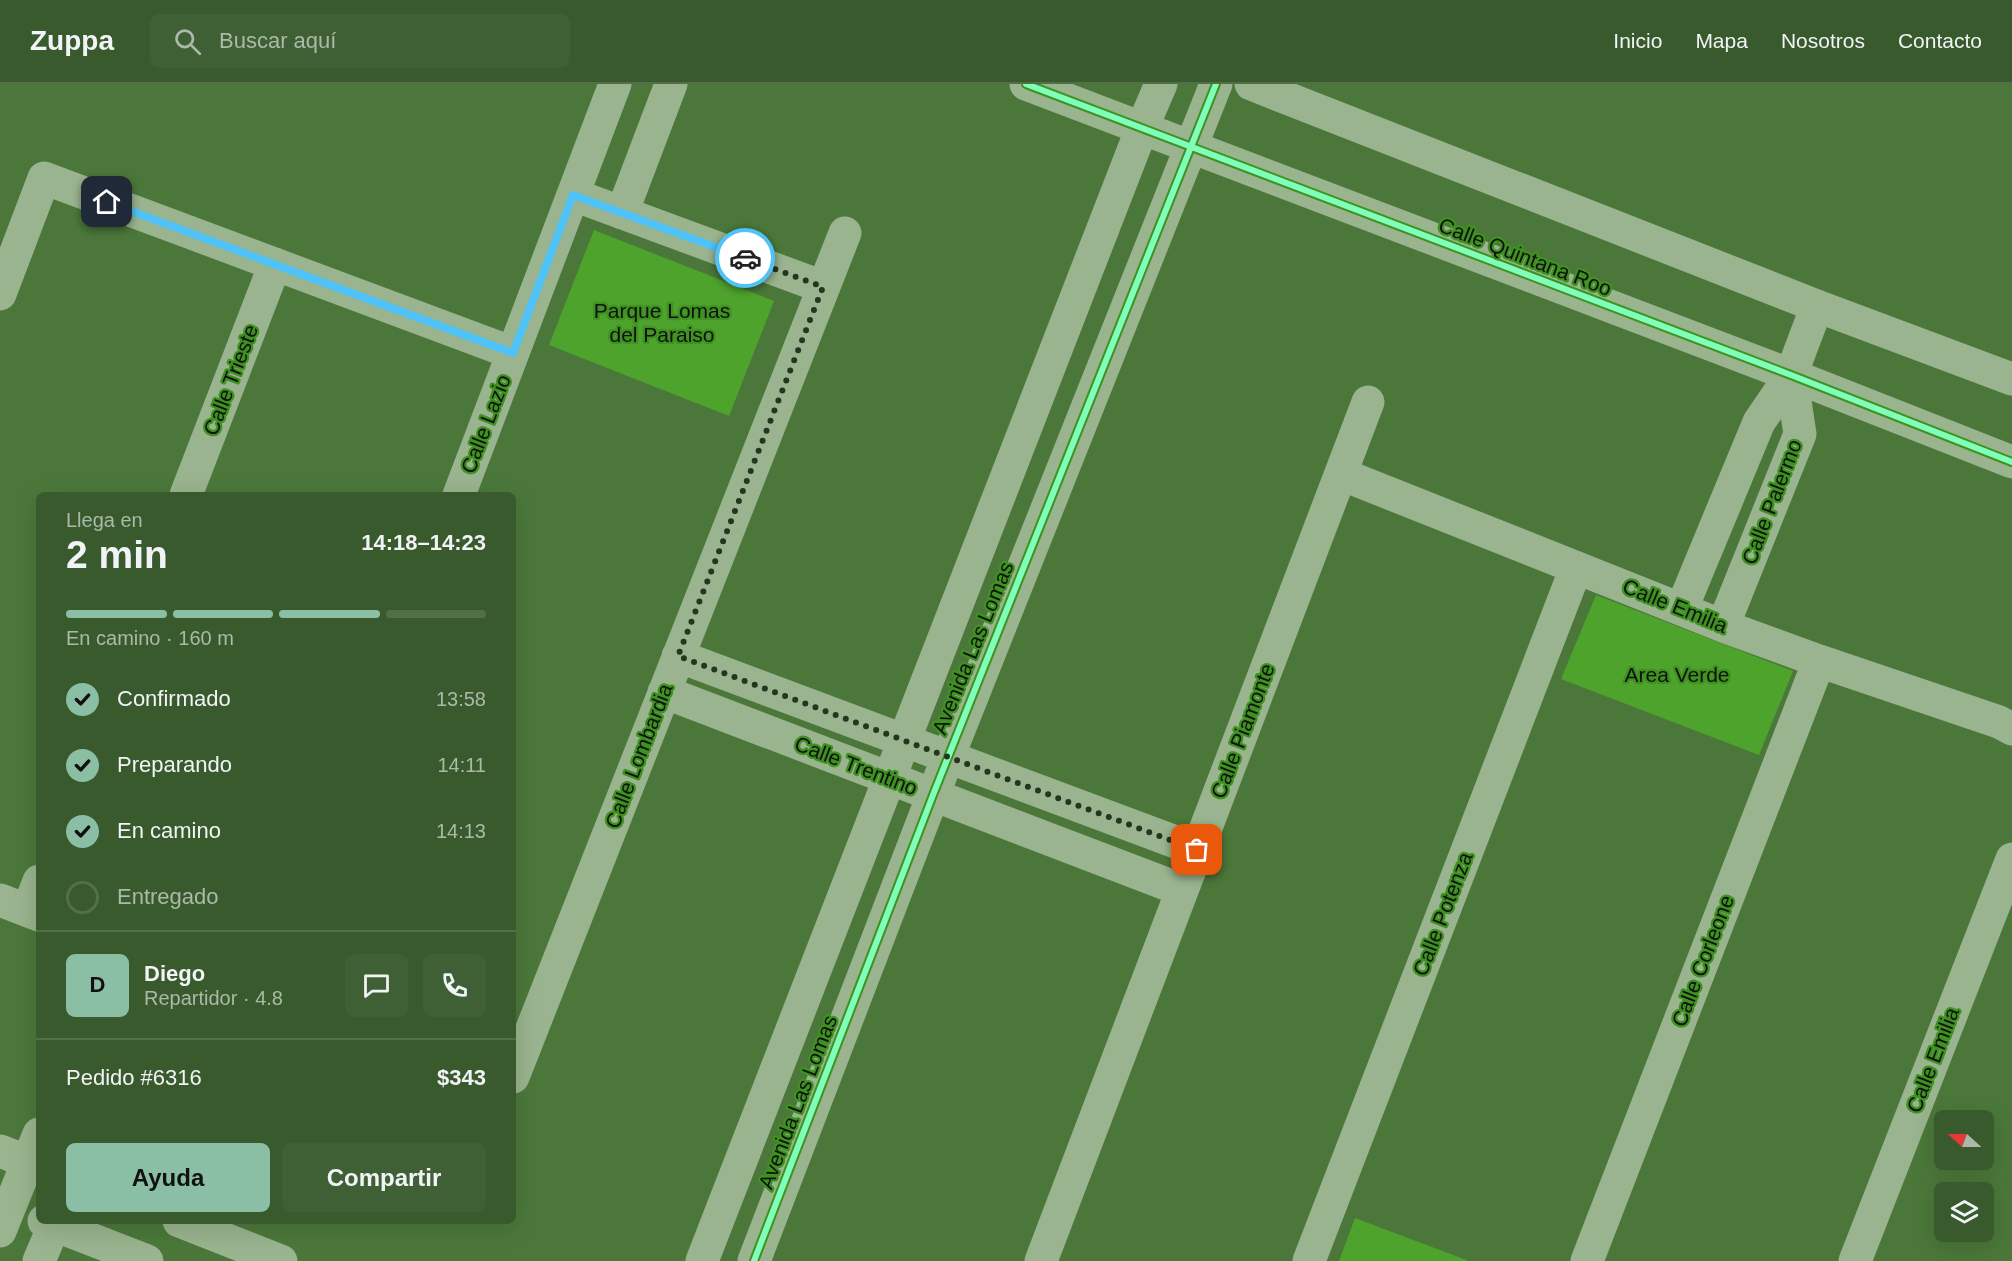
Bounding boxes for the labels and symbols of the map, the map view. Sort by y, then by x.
pin [81,176,132,227]
street label: Calle Quintana Roo [1436,213,1615,300]
courier [715,228,775,288]
park label: Parque Lomas del Paraiso [594,299,730,346]
street label: Calle Trieste [199,321,262,438]
street label: Calle Lazio [456,371,515,476]
street label: Calle Palermo [1737,436,1806,568]
street label: Avenida Las Lomas [927,558,1018,737]
street label: Calle Emilia [1619,574,1731,637]
street label: Calle Piamonte [1206,660,1279,801]
park label: Area Verde [1624,663,1730,686]
street label: Calle Lombardia [600,680,677,831]
street label: Calle Trentino [792,732,921,799]
pin [1171,824,1222,875]
street label: Calle Potenza [1408,848,1477,979]
street label: Calle Corleone [1667,892,1738,1030]
street label: Calle Emilia [1902,1004,1963,1116]
street label: Avenida Las Lomas [754,1012,841,1192]
north arrow [1934,1110,1994,1170]

